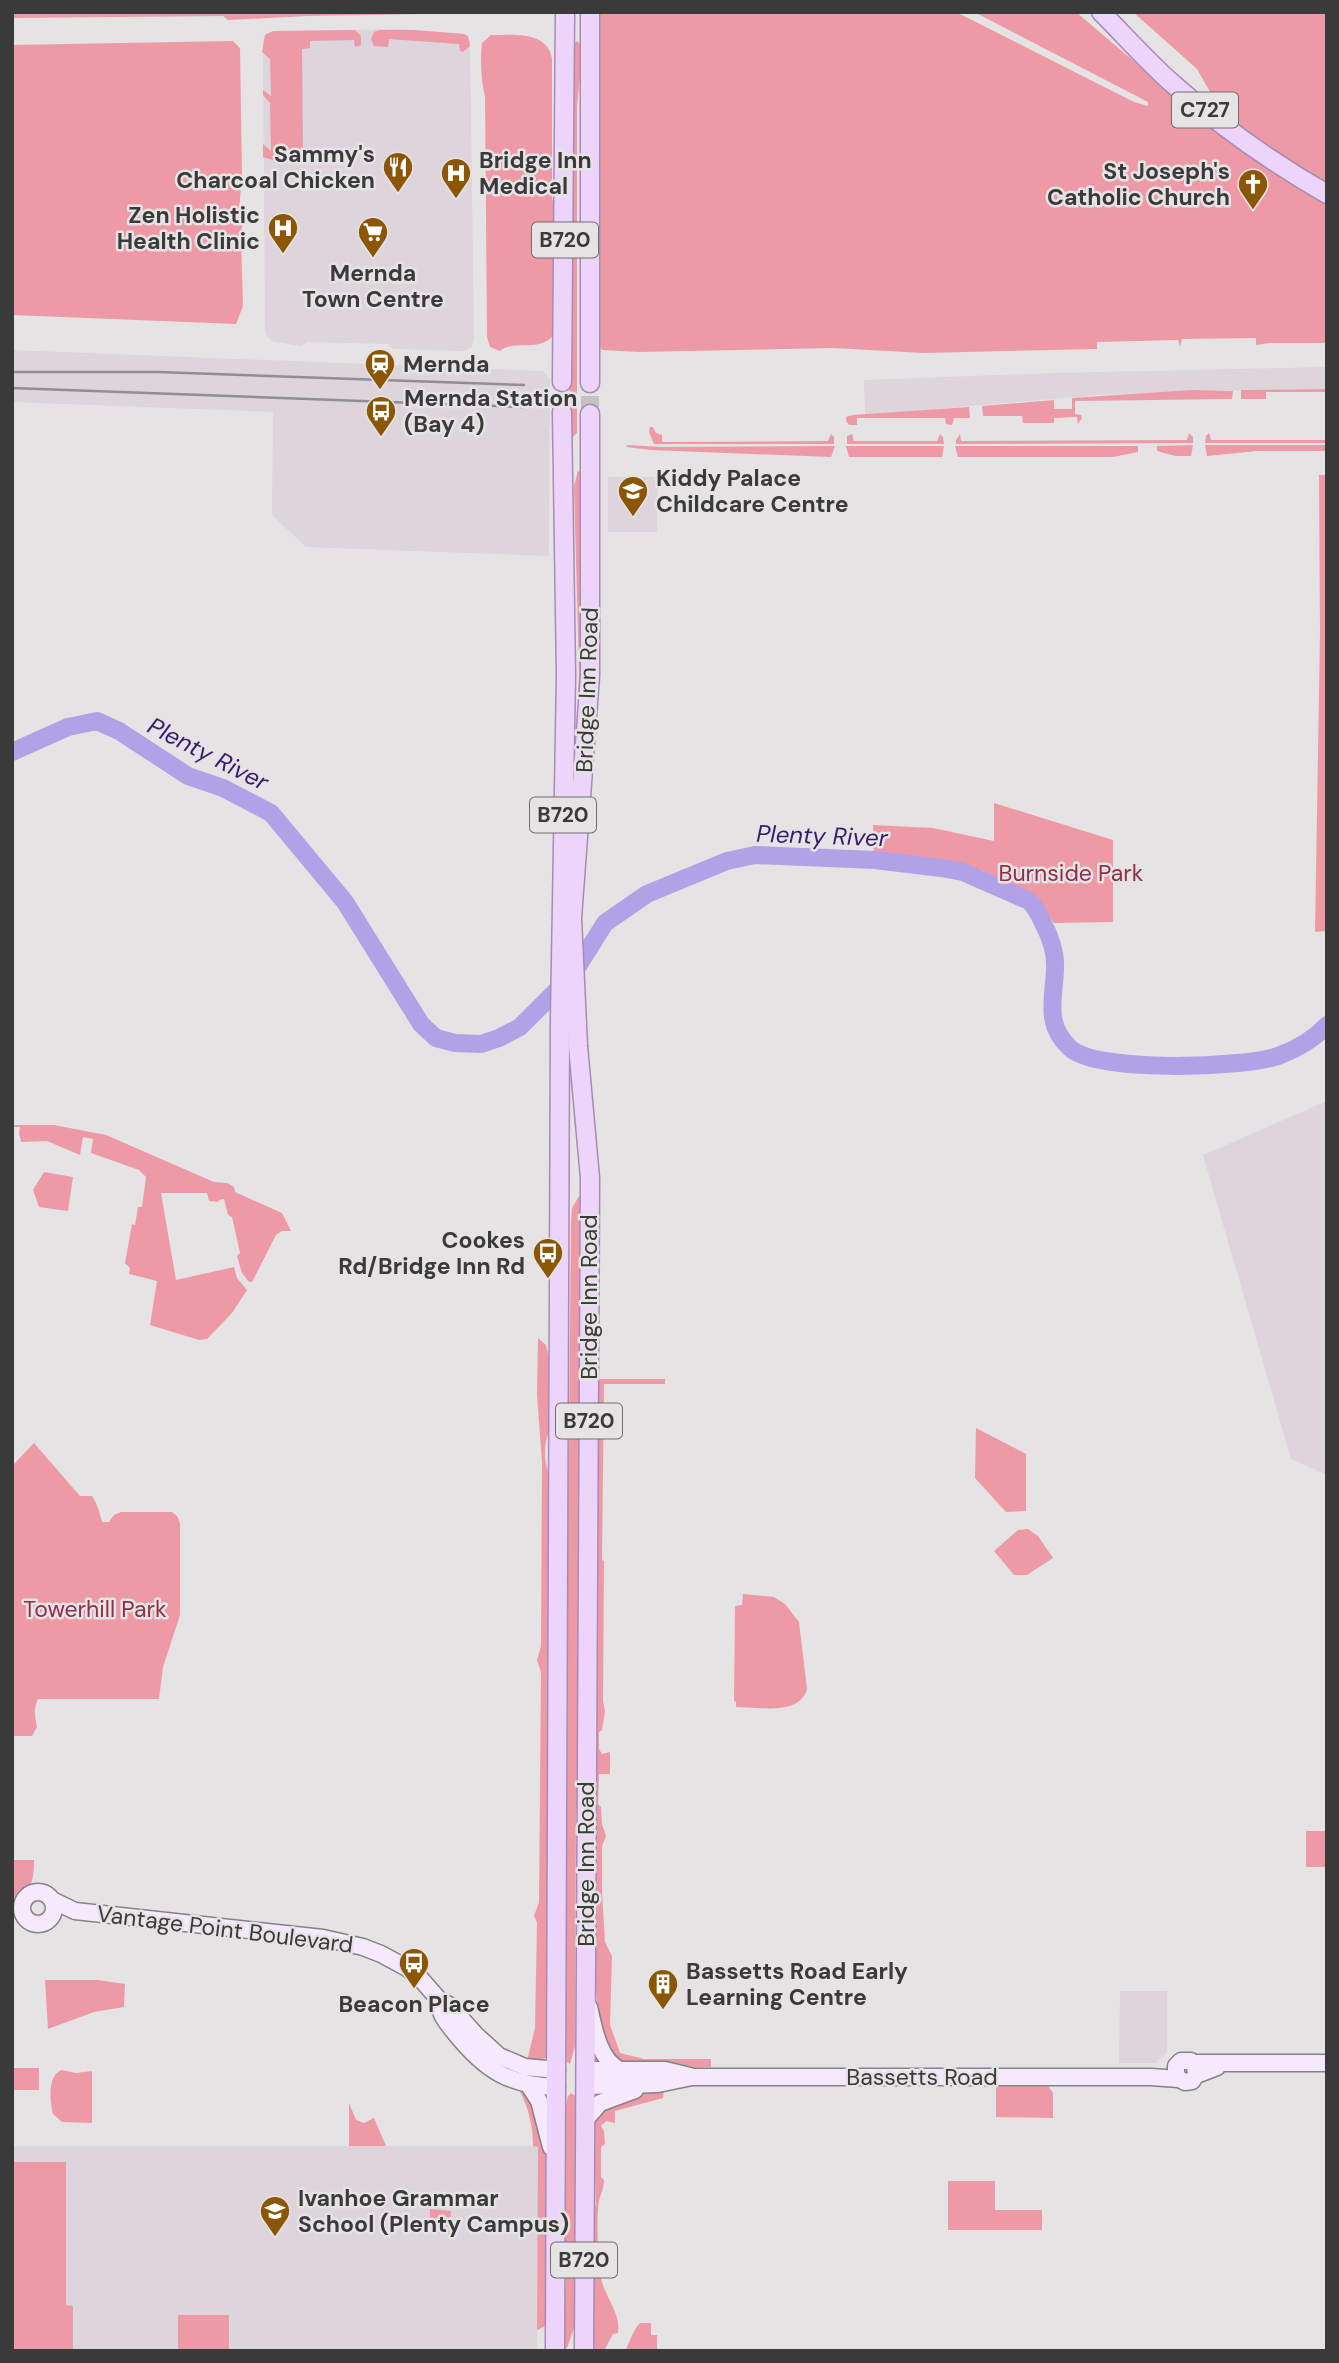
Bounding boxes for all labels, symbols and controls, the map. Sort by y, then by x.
road number: C727 [1172,92,1238,128]
place label: Sammy's Charcoal Chicken [176,139,375,195]
place label: Bridge Inn Medical [479,145,592,201]
restaurant icon: Sammy's Charcoal Chicken [381,150,415,194]
hospital icon: Bridge Inn Medical [439,156,473,200]
place label: St Joseph's Catholic Church [1047,156,1230,212]
church icon: St Joseph's Catholic Church [1236,167,1270,211]
place label: Zen Holistic Health Clinic [117,200,260,256]
hospital icon: Zen Holistic Health Clinic [266,211,300,255]
supermarket icon: Mernda Town Centre [356,215,390,259]
road number: B720 [532,222,598,258]
place label: Mernda Town Centre [302,258,444,314]
station icon: Mernda [363,347,397,391]
place label: Mernda [403,349,489,379]
place label: Mernda Station (Bay 4) [404,383,577,439]
bus stop icon: Mernda Station (Bay 4) [364,394,398,438]
place label: Kiddy Palace Childcare Centre [656,463,849,519]
school or university icon: Kiddy Palace Childcare Centre [616,474,650,518]
street label: Bridge Inn Road [569,607,605,773]
water label: Plenty River [143,710,275,798]
road number: B720 [530,798,596,832]
water label: Plenty River [756,818,889,853]
park label: Burnside Park [999,858,1144,888]
street label: Bridge Inn Road [574,1214,604,1380]
place label: Cookes Rd/Bridge Inn Rd [338,1225,525,1281]
bus stop icon: Cookes Rd/Bridge Inn Rd [531,1236,565,1280]
road number: B720 [556,1404,622,1438]
park label: Towerhill Park [23,1594,167,1624]
street label: Bridge Inn Road [571,1781,601,1947]
street label: Vantage Point Boulevard [95,1898,355,1960]
bus stop icon: Beacon Place [397,1946,431,1990]
place label: Bassetts Road Early Learning Centre [686,1956,908,2012]
building icon: Bassetts Road Early Learning Centre [646,1967,680,2011]
place label: Beacon Place [338,1989,490,2019]
street label: Bassetts Road [846,2062,998,2092]
place label: Ivanhoe Grammar School (Plenty Campus) [298,2183,569,2239]
school or university icon: Ivanhoe Grammar School (Plenty Campus) [258,2194,292,2238]
road number: B720 [551,2242,617,2278]

